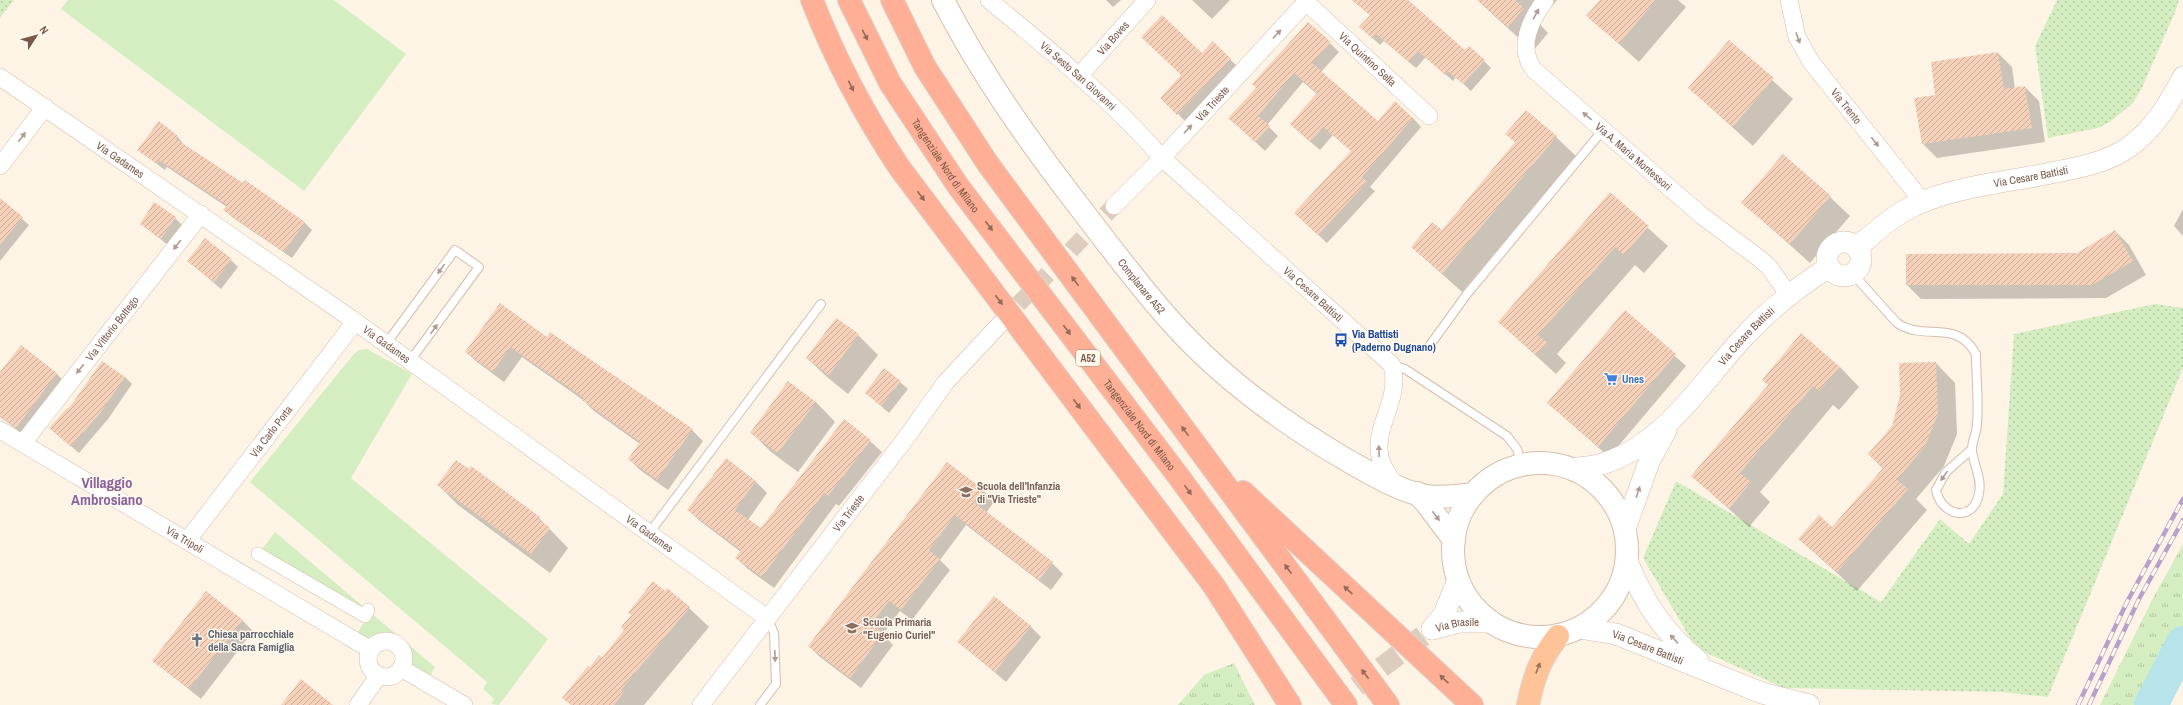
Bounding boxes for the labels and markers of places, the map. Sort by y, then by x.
place label: Via Battisti (Paderno Dugnano) [1352,327,1436,354]
bus stop icon: Via Battisti (Paderno Dugnano) [1333,332,1349,348]
supermarket icon: Unes [1603,371,1619,387]
place label: Unes [1622,372,1644,386]
place label: Scuola dell'Infanzia di "Via Trieste" [977,479,1060,506]
school or university icon: Scuola dell'Infanzia di "Via Trieste" [958,484,974,500]
place label: Scuola Primaria "Eugenio Curiel" [863,615,935,642]
school or university icon: Scuola Primaria "Eugenio Curiel" [844,620,860,636]
place label: Chiesa parrocchiale della Sacra Famiglia [208,627,294,654]
church icon: Chiesa parrocchiale della Sacra Famiglia [189,632,205,648]

